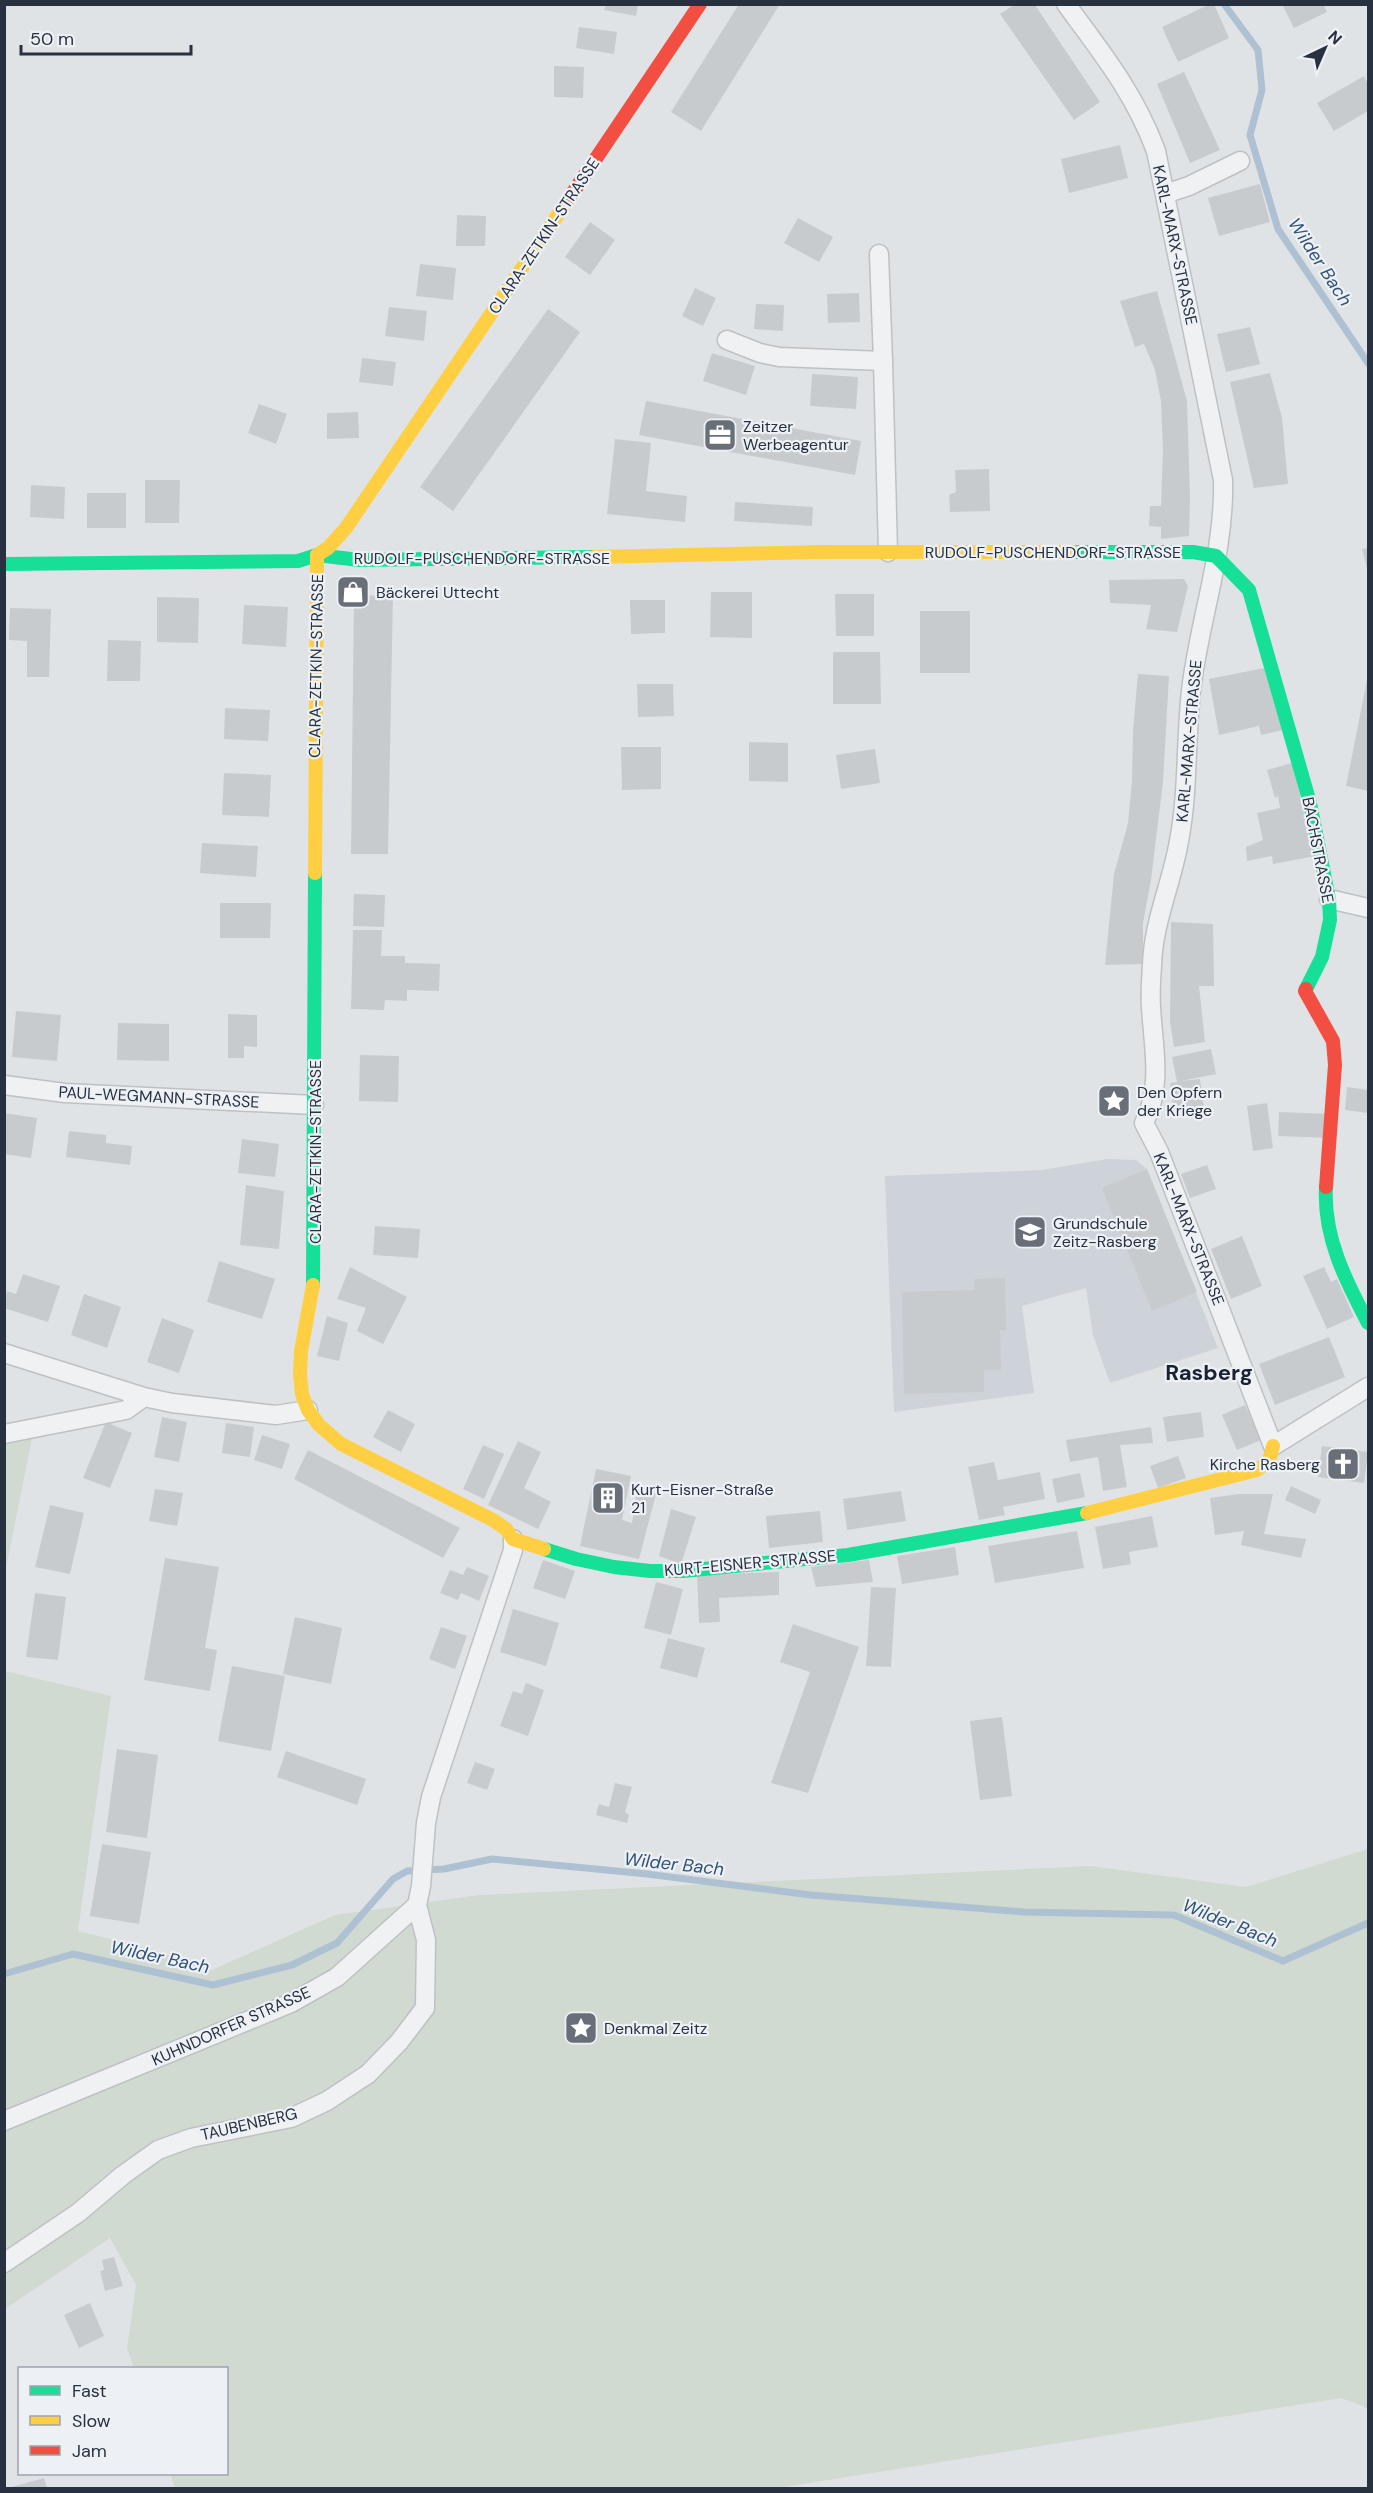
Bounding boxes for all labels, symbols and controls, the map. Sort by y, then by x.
scale bar [21,18,190,56]
north arrow [1295,18,1355,78]
text: N [1324,26,1347,49]
text: 50 m [30,27,74,51]
street label: CLARA-ZETKIN-STRASSE [484,154,604,318]
street label: KARL-MARX-STRASSE [1148,163,1202,327]
water label: Wilder Bach [1283,213,1357,311]
place label: Zeitzer Werbeagentur [743,416,849,455]
office icon: Zeitzer Werbeagentur [702,417,738,453]
street label: RUDOLF-PUSCHENDORF-STRASSE [925,542,1181,563]
street label: RUDOLF-PUSCHENDORF-STRASSE [354,548,610,569]
street label: CLARA-ZETKIN-STRASSE [304,574,328,758]
shop icon: Bäckerei Uttecht [335,574,371,610]
place label: Bäckerei Uttecht [376,582,499,603]
street label: KARL-MARX-STRASSE [1171,659,1207,823]
street label: BACHSTRASSE [1297,795,1339,905]
street label: CLARA-ZETKIN-STRASSE [305,1060,326,1244]
street label: PAUL-WEGMANN-STRASSE [58,1081,260,1113]
place label: Den Opfern der Kriege [1137,1082,1222,1121]
place icon: Den Opfern der Kriege [1096,1083,1132,1119]
street label: KARL-MARX-STRASSE [1149,1149,1229,1309]
place label: Grundschule Zeitz-Rasberg [1053,1213,1157,1252]
school or university icon: Grundschule Zeitz-Rasberg [1012,1214,1048,1250]
district label: Rasberg [1165,1358,1253,1387]
church icon: Kirche Rasberg [1325,1446,1361,1482]
place label: Kirche Rasberg [1210,1454,1320,1475]
place label: Kurt-Eisner-Straße 21 [631,1479,773,1518]
building icon: Kurt-Eisner-Straße 21 [590,1480,626,1516]
street label: KURT-EISNER-STRASSE [663,1545,837,1581]
water label: Wilder Bach [623,1847,725,1881]
water label: Wilder Bach [1179,1893,1281,1953]
water label: Wilder Bach [108,1935,212,1979]
street label: KUHNDORFER STRASSE [148,1981,314,2071]
place icon: Denkmal Zeitz [563,2010,599,2046]
place label: Denkmal Zeitz [604,2018,707,2039]
street label: TAUBENBERG [199,2103,299,2145]
legend [18,2367,228,2475]
text: Fast [72,2379,107,2403]
text: Slow [72,2409,111,2433]
text: Jam [72,2439,107,2463]

